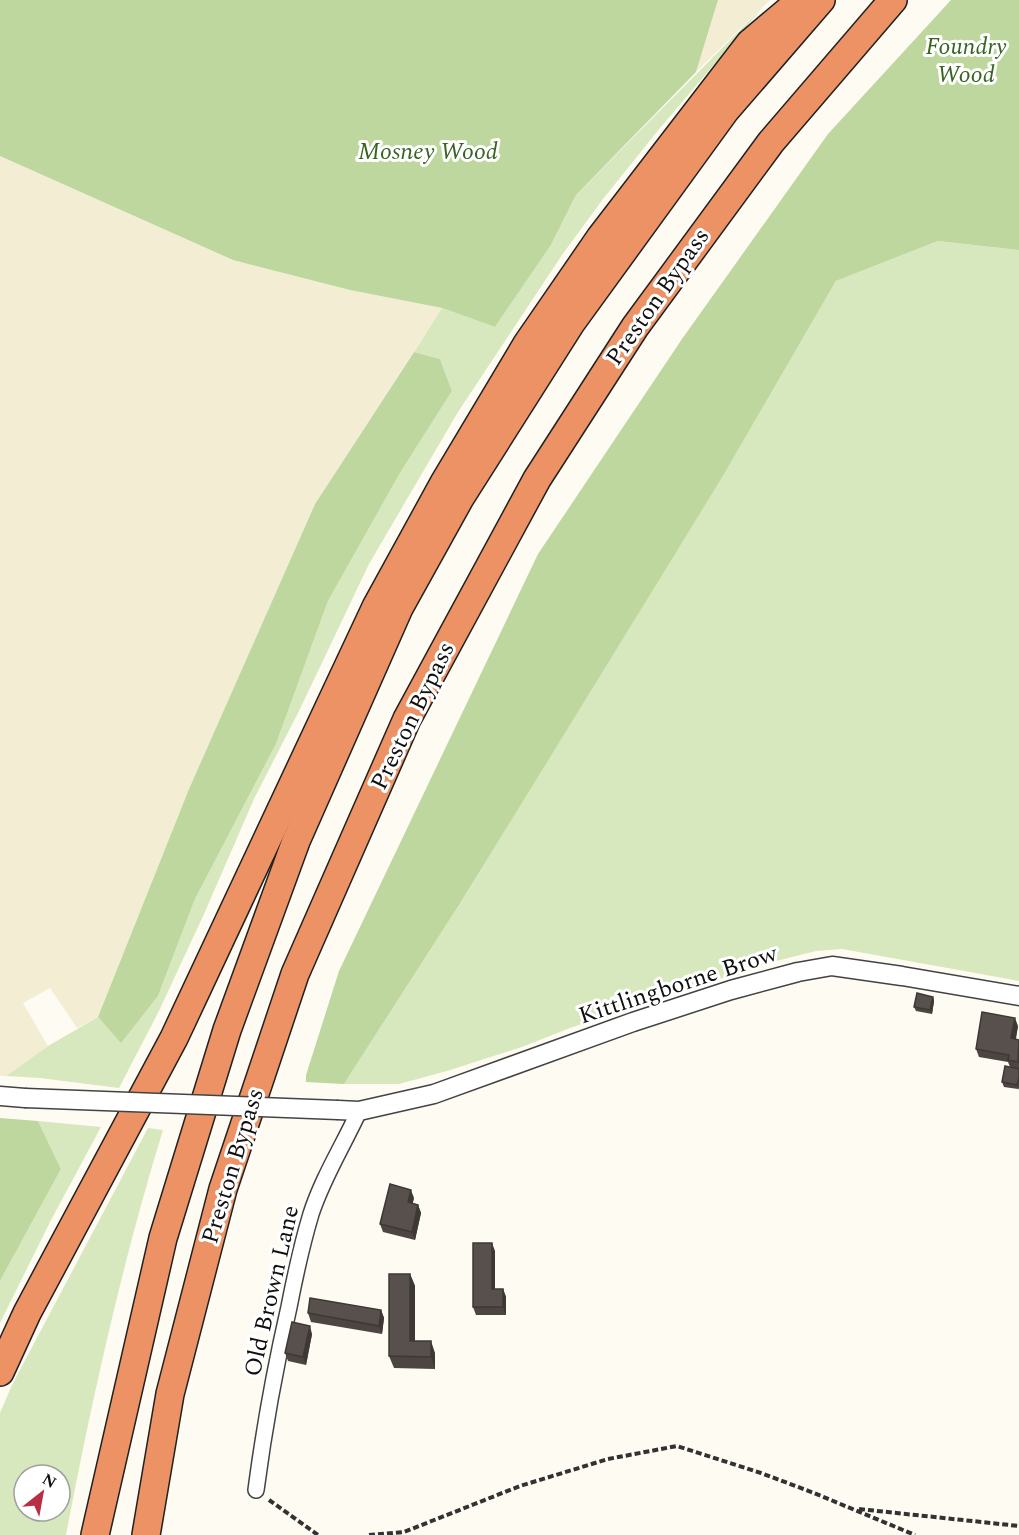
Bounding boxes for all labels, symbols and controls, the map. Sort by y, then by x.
park label: Foundry Wood [925,29,1007,93]
park label: Mosney Wood [358,134,498,170]
street label: Preston Bypass [597,221,719,373]
street label: Preston Bypass [362,636,464,796]
street label: Kittlingborne Brow [574,936,783,1034]
street label: Preston Bypass [192,1084,274,1248]
street label: Old Brown Lane [235,1202,309,1380]
north arrow [12,1463,72,1523]
text: N [37,1467,61,1495]

